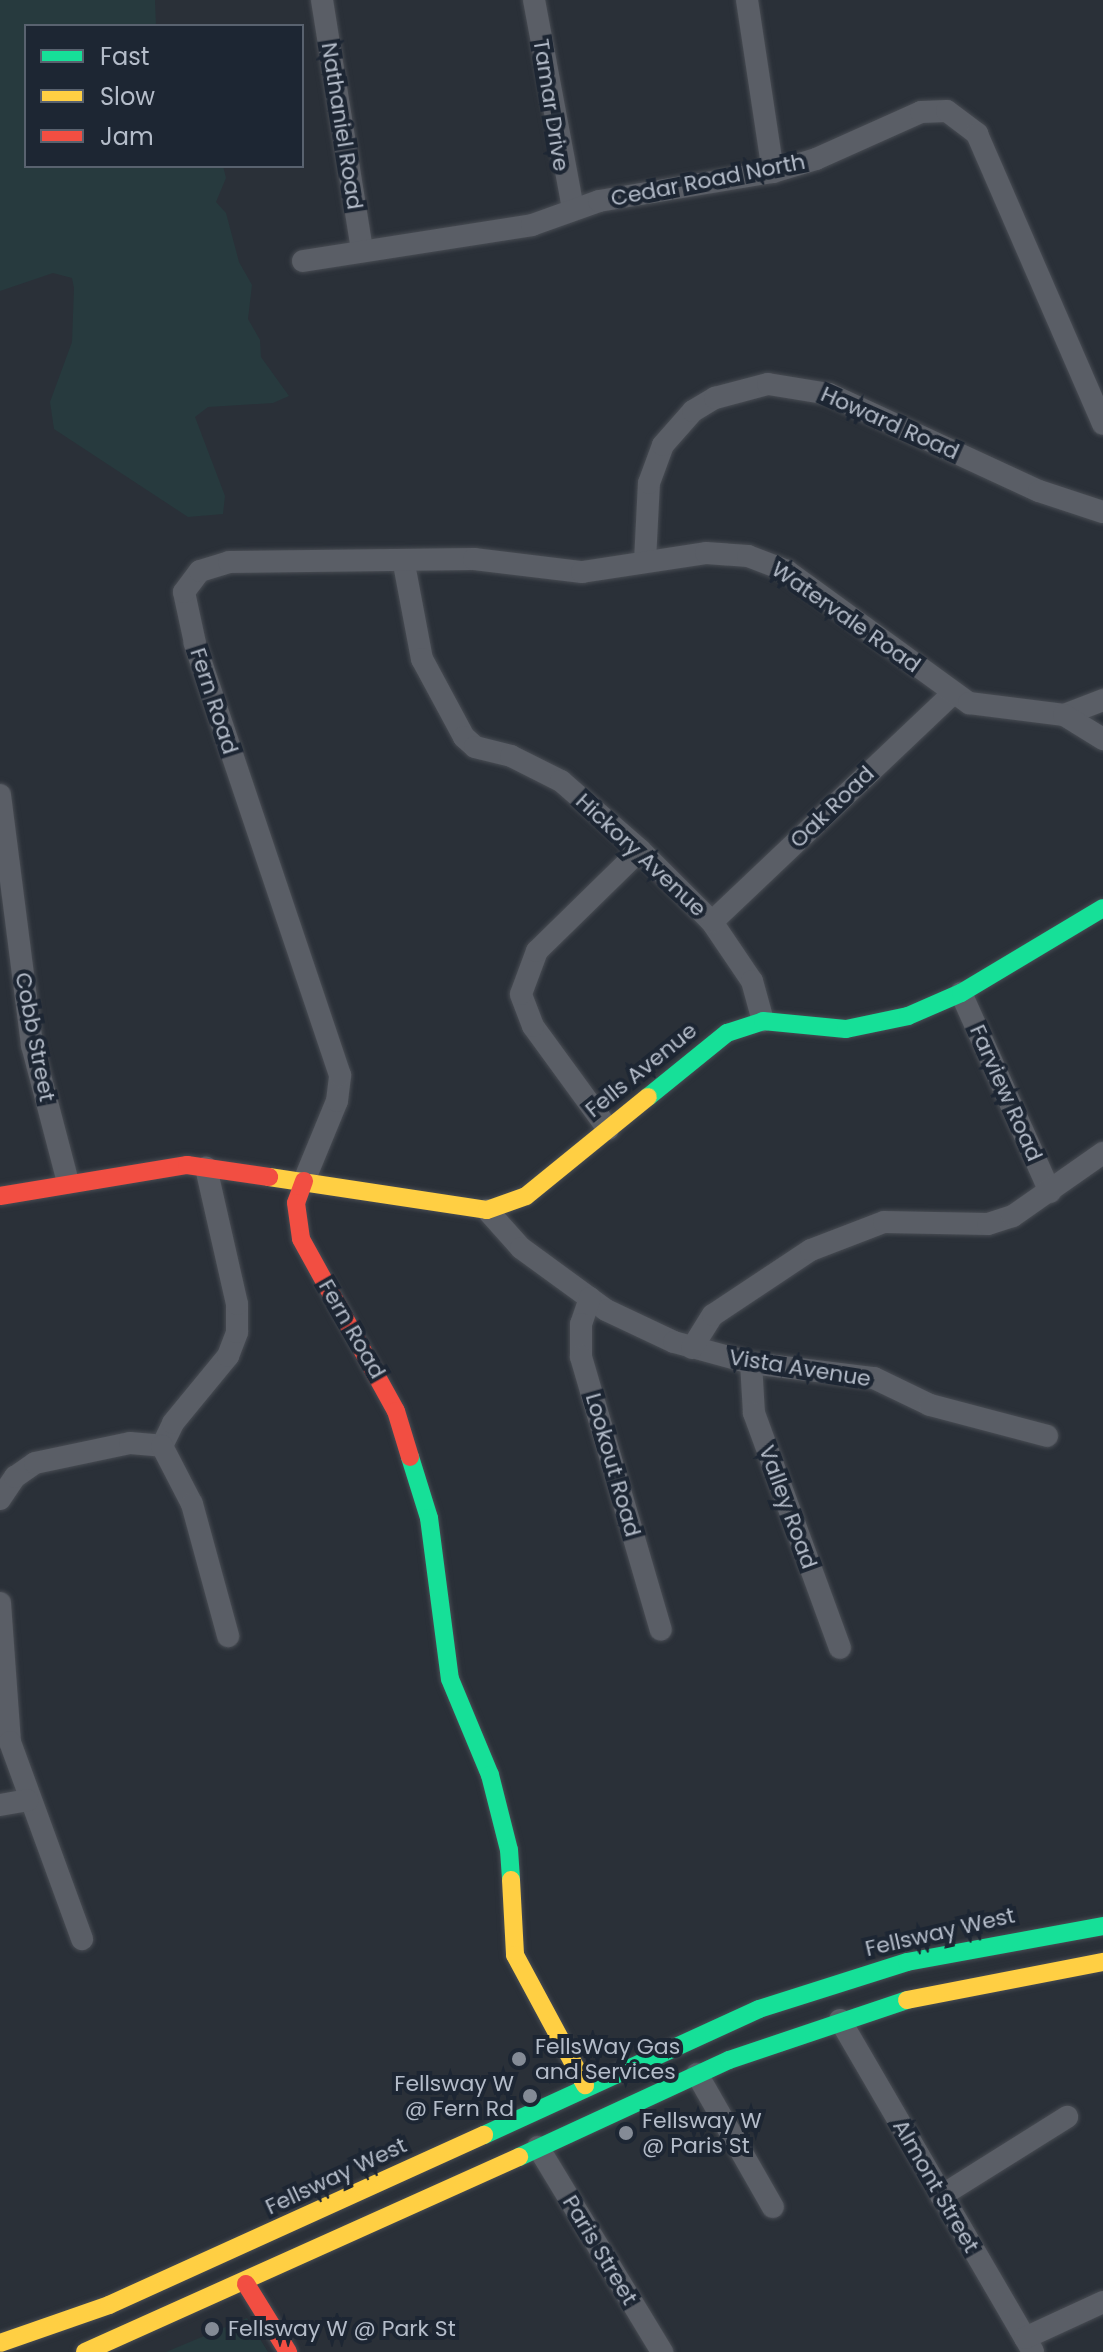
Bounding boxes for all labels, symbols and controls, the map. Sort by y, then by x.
legend [24,24,304,168]
street label: Tamar Drive [528,37,574,173]
text: Fast [100,40,150,73]
street label: Nathaniel Road [316,41,368,211]
text: Slow [100,80,155,113]
text: Jam [100,120,154,153]
street label: Cedar Road North [609,148,807,212]
street label: Howard Road [817,381,963,465]
street label: Watervale Road [767,556,925,678]
street label: Fern Road [184,645,244,757]
street label: Oak Road [785,760,879,854]
street label: Hickory Avenue [570,788,712,922]
street label: Cobb Street [10,970,60,1104]
street label: Fells Avenue [580,1017,702,1123]
street label: Farview Road [964,1021,1048,1165]
street label: Fern Road [313,1275,391,1383]
street label: Vista Avenue [727,1344,873,1392]
street label: Lookout Road [580,1390,646,1540]
street label: Valley Road [753,1442,823,1572]
street label: Fellsway West [863,1902,1017,1962]
place label: FellsWay Gas and Services [535,2033,680,2084]
marker: FellsWay Gas and Services [510,2050,528,2068]
place label: Fellsway W @ Fern Rd [394,2070,514,2122]
marker: Fellsway W @ Fern Rd [521,2087,539,2105]
place label: Fellsway W @ Paris St [642,2107,762,2158]
street label: Almont Street [887,2115,985,2257]
marker: Fellsway W @ Paris St [617,2124,635,2142]
street label: Fellsway West [261,2132,411,2220]
street label: Paris Street [557,2190,643,2310]
place label: Fellsway W @ Park St [228,2316,456,2342]
marker: Fellsway W @ Park St [203,2320,221,2338]

